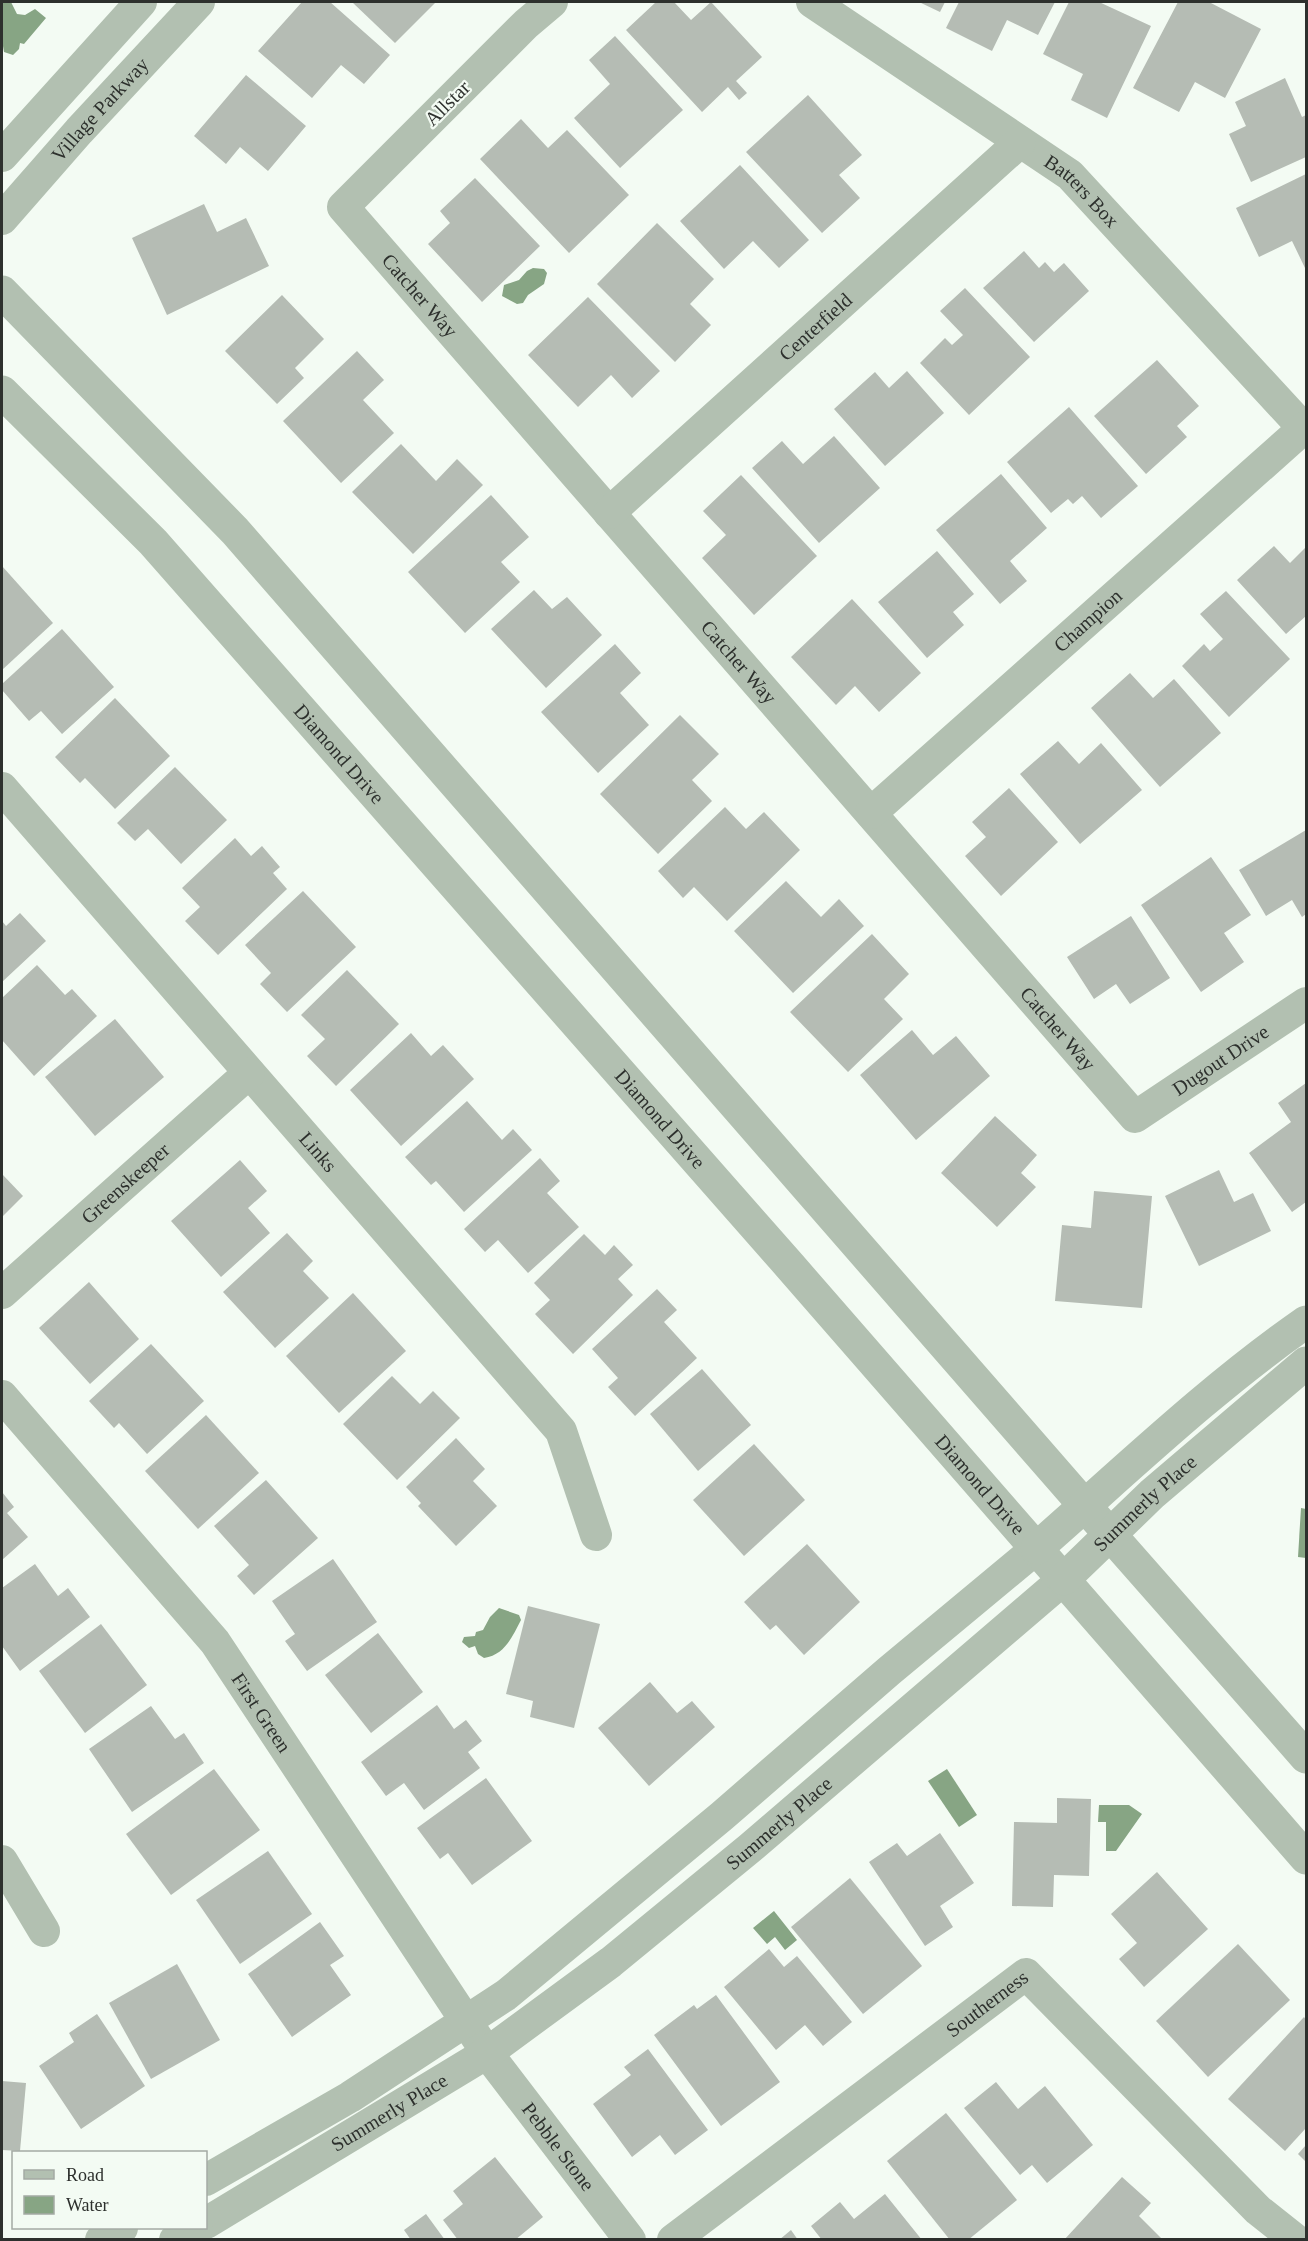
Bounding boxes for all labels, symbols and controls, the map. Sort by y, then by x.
street label: Village Parkway [47,53,153,166]
street label: Allstar [420,76,474,130]
street label: Batters Box [1040,150,1123,232]
street label: Catcher Way [378,249,462,342]
street label: Centerfield [775,288,856,365]
street label: Champion [1049,584,1126,656]
street label: Catcher Way [697,616,781,709]
street label: Diamond Drive [290,700,389,808]
street label: Catcher Way [1016,982,1100,1075]
street label: Dugout Drive [1168,1020,1273,1100]
street label: Diamond Drive [611,1065,710,1173]
street label: Links [295,1127,342,1176]
street label: Greenskeeper [77,1138,174,1228]
street label: Diamond Drive [931,1430,1030,1539]
street label: Summerly Place [1089,1450,1201,1556]
street label: First Green [228,1669,296,1756]
street label: Summerly Place [721,1772,836,1874]
street label: Southerness [942,1965,1032,2041]
street label: Summerly Place [327,2069,451,2156]
street label: Pebble Stone [518,2098,599,2195]
legend [12,2151,207,2229]
text: Road [66,2165,104,2185]
text: Water [66,2195,109,2215]

